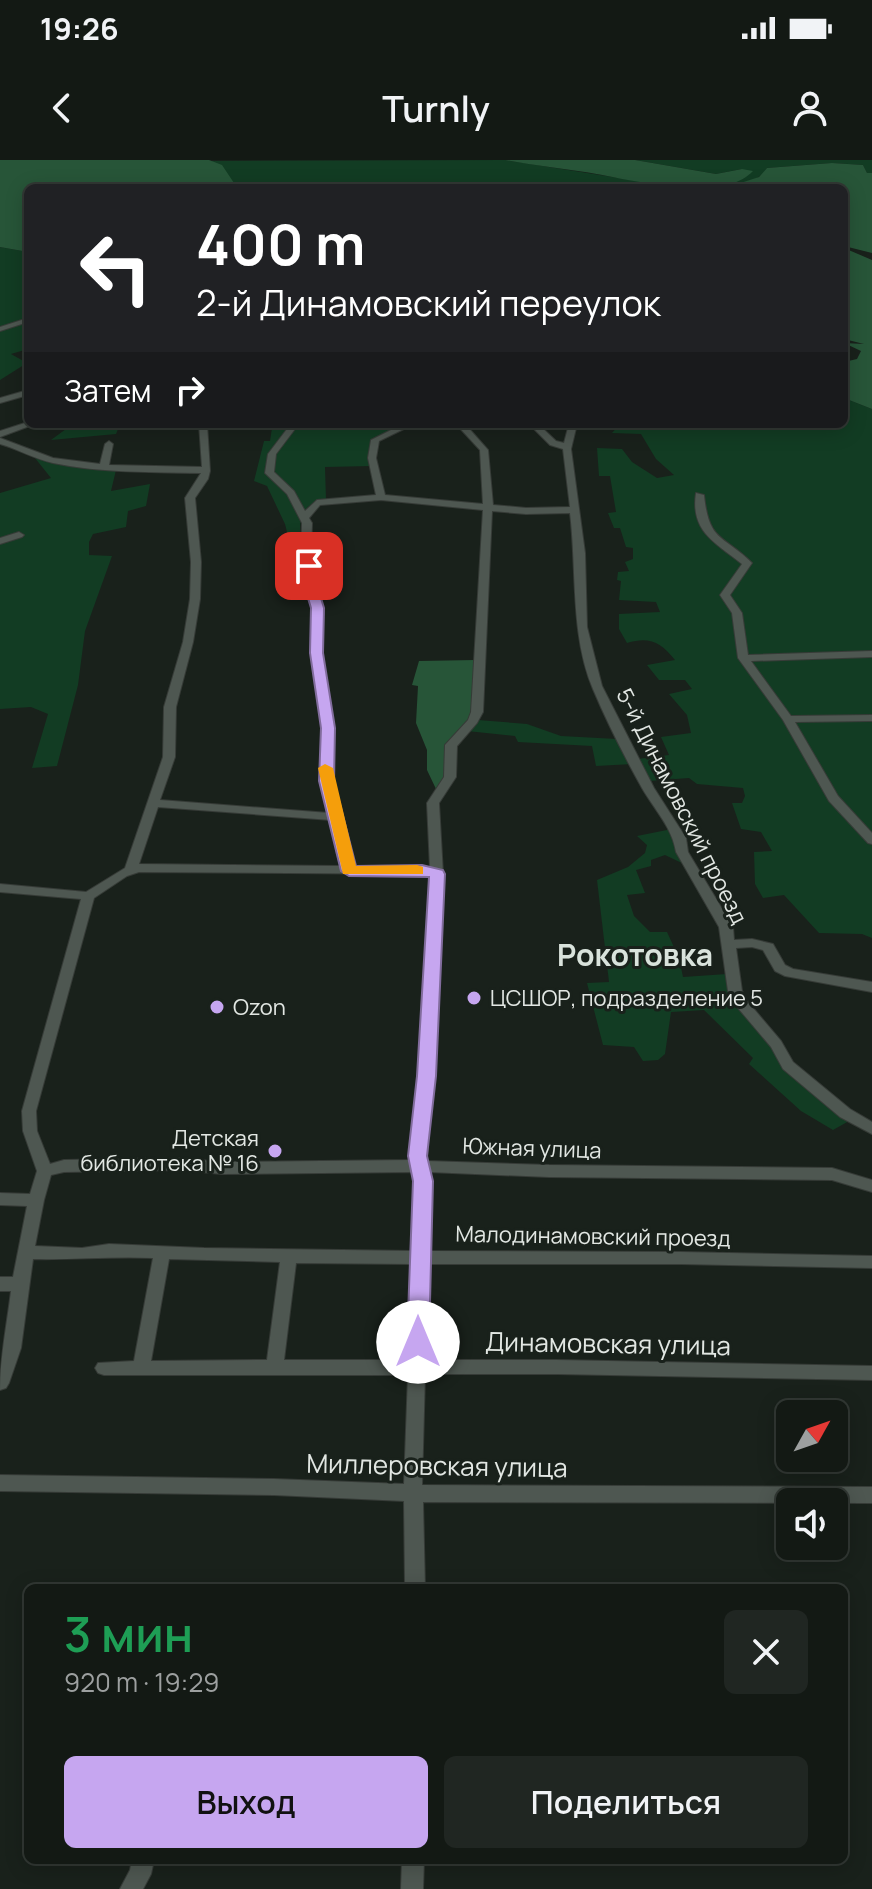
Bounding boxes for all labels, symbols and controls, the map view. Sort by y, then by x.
text: 19:26 [40,8,119,49]
text: Turnly [382,84,490,133]
icon: back [40,86,84,130]
icon: person [788,86,832,130]
text: 400 m [196,205,365,282]
icon: left [64,216,168,320]
text: 2-й Динамовский переулок [196,278,661,327]
icon: right [168,368,212,412]
text: Затем [64,370,152,411]
pin [275,532,343,600]
icon: arrive [287,544,331,588]
street label: 5-й Динамовский проезд [609,683,755,929]
district label: Рокотовка [557,934,713,975]
place label: ЦСШОР, подразделение 5 [490,983,763,1013]
marker: ЦСШОР, подразделение 5 [465,989,483,1007]
place label: Ozon [233,992,286,1022]
marker: Ozon [208,998,226,1016]
place label: Детская библиотека № 16 [80,1123,259,1178]
street label: Южная улица [462,1131,602,1165]
marker: Детская библиотека № 16 [266,1142,284,1160]
street label: Малодинамовский проезд [455,1219,731,1253]
position arrow [376,1300,460,1384]
street label: Динамовская улица [485,1323,731,1363]
north arrow [776,1400,848,1472]
map controls [776,1400,848,1560]
street label: Миллеровская улица [306,1445,568,1485]
button: sound [776,1488,848,1560]
text: 3 мин [64,1601,193,1666]
button: close [724,1610,808,1694]
text: 920 m · 19:29 [64,1664,219,1700]
button: Выход [64,1756,428,1848]
button: Поделиться [444,1756,808,1848]

